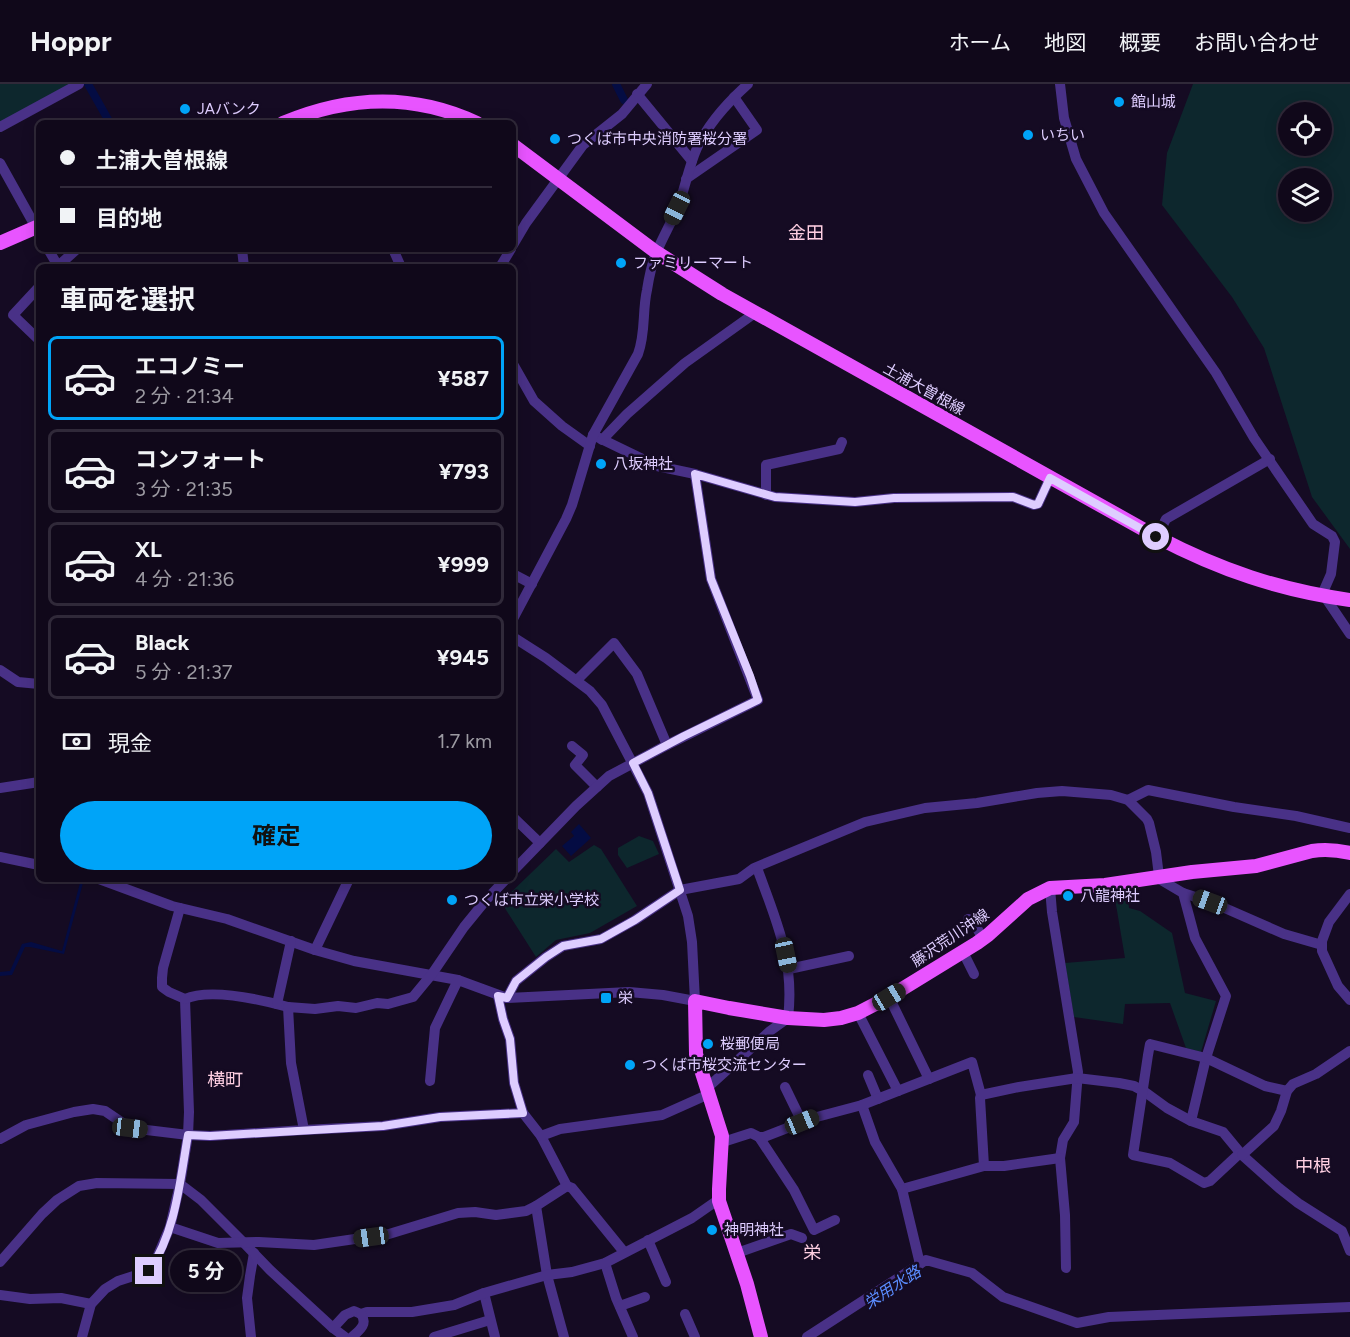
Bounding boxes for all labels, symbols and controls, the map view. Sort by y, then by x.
text: Hoppr [30,24,112,58]
text: ホーム [949,30,1011,55]
text: 地図 [1044,30,1086,55]
text: 概要 [1119,30,1161,55]
text: お問い合わせ [1194,30,1320,55]
place label: 館山城 [1131,93,1176,111]
marker: 館山城 [1112,95,1126,109]
place label: JAバンク [197,100,261,118]
marker: JAバンク [178,102,192,116]
map controls [1278,102,1332,222]
button: locate [1278,102,1332,156]
place label: いちい [1040,126,1085,144]
marker: いちい [1021,128,1035,142]
place label: つくば市中央消防署桜分署 [567,130,747,148]
marker: つくば市中央消防署桜分署 [548,132,562,146]
text: 土浦大曽根線 [96,147,228,174]
button: layers [1278,168,1332,222]
car [661,188,693,228]
text: 目的地 [96,205,162,232]
district label: 金田 [788,222,824,244]
place label: ファミリーマート [633,254,753,272]
marker: ファミリーマート [614,256,628,270]
text: 車両を選択 [60,283,195,316]
icon: car [63,351,117,405]
text: エコノミー [135,353,245,380]
street label: 土浦大曽根線 [880,359,968,419]
text: ¥587 [437,365,489,392]
text: 2 分 · 21:34 [135,384,234,408]
icon: car [63,444,117,498]
text: コンフォート [135,446,266,473]
place label: 八坂神社 [613,455,673,473]
marker: 八坂神社 [594,457,608,471]
text: ¥793 [439,458,489,485]
text: 3 分 · 21:35 [135,477,233,501]
route start [1142,523,1169,550]
text: XL [135,536,162,563]
icon: car [63,537,117,591]
text: ¥999 [438,551,489,578]
text: 4 分 · 21:36 [135,567,234,591]
text: Black [135,629,189,656]
icon: car [63,630,117,684]
text: ¥945 [436,644,489,671]
text: 5 分 · 21:37 [135,660,233,684]
icon: cash [60,725,93,758]
text: 1.7 km [437,729,492,753]
text: 現金 [108,730,152,757]
button: 確定 [60,801,492,870]
place label: 八龍神社 [1080,887,1140,905]
car [1190,887,1230,917]
marker: 八龍神社 [1061,889,1075,903]
place label: つくば市立栄小学校 [464,891,599,909]
marker: つくば市立栄小学校 [445,893,459,907]
street label: 藤沢荒川沖線 [908,905,992,971]
car [773,936,799,974]
car [869,980,909,1014]
place label: 栄 [618,989,633,1007]
marker: 栄 [599,991,613,1005]
place label: 桜郵便局 [720,1035,780,1053]
marker: 桜郵便局 [701,1037,715,1051]
place label: つくば市桜交流センター [642,1056,807,1074]
marker: つくば市桜交流センター [623,1058,637,1072]
district label: 横町 [207,1069,243,1091]
car [782,1107,822,1137]
car [111,1117,149,1139]
district label: 中根 [1295,1155,1331,1177]
place label: 神明神社 [724,1221,784,1239]
marker: 神明神社 [705,1223,719,1237]
car [352,1226,390,1248]
district label: 栄 [803,1242,821,1264]
callout: 5 分 [170,1250,242,1292]
route end [135,1257,162,1284]
text: 5 分 [188,1259,224,1283]
water label: 栄用水路 [860,1261,926,1313]

